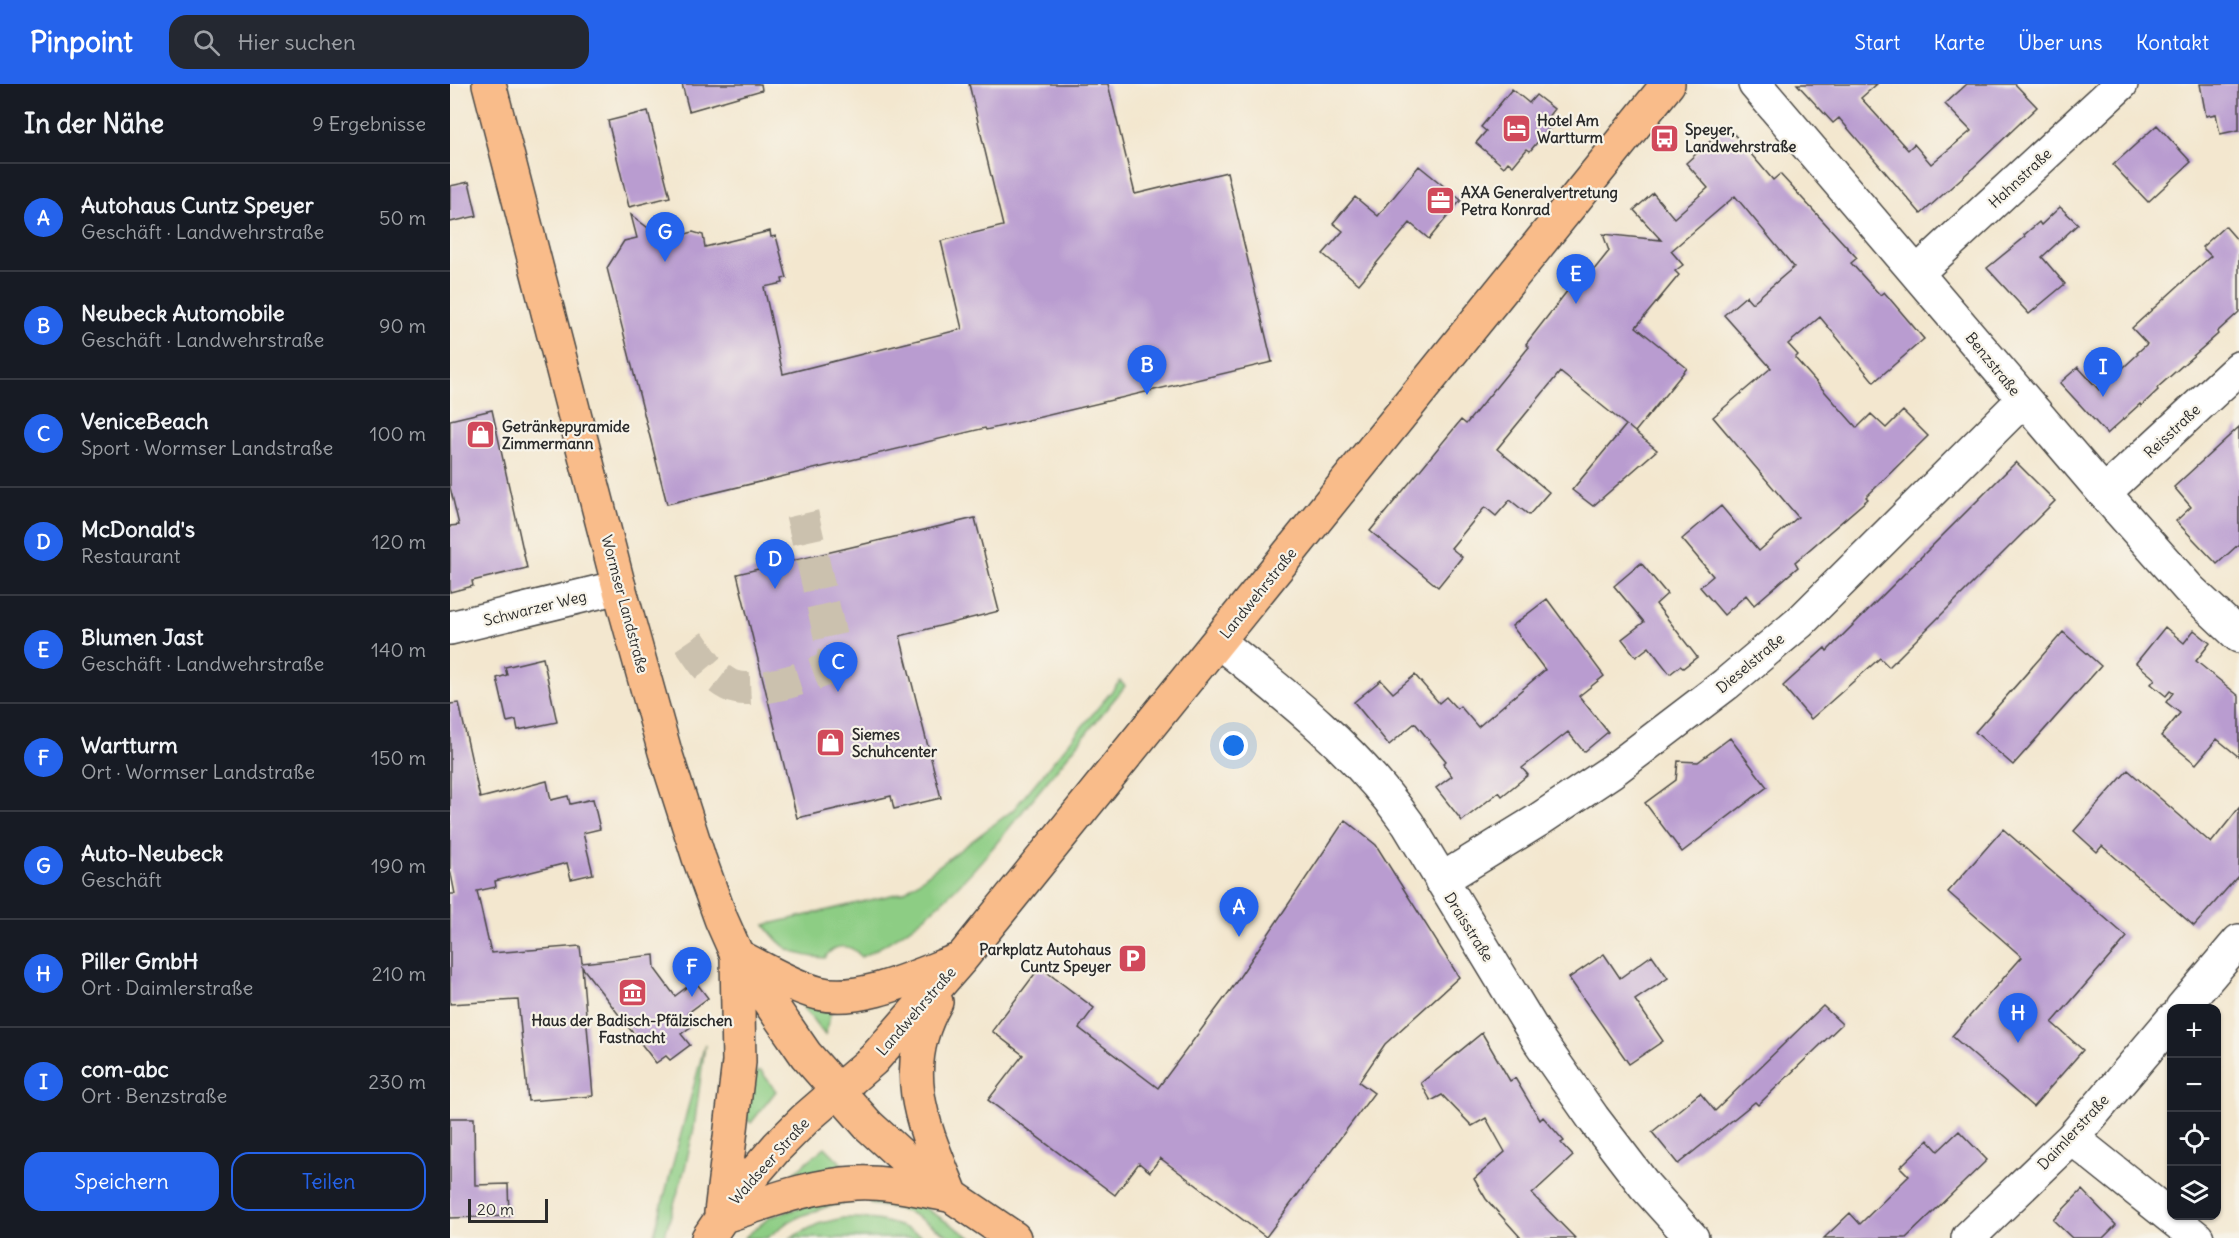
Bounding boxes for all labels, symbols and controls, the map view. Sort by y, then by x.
search box [169,15,589,69]
text: Pinpoint [30,24,133,60]
icon: search [190,26,223,59]
text: Hier suchen [238,28,356,56]
text: Start [1854,29,1900,56]
text: Karte [1933,29,1985,56]
text: Über uns [2018,29,2103,56]
text: Kontakt [2136,29,2209,56]
text: In der Nähe [24,107,164,140]
text: 9 Ergebnisse [312,111,426,136]
place label: Hotel Am Wartturm [1537,111,1603,147]
hotel icon: Hotel Am Wartturm [1500,113,1532,145]
place label: Speyer, Landwehrstraße [1685,120,1796,156]
bus stop icon: Speyer, Landwehrstraße [1648,122,1680,154]
street label: Hahnstraße [1985,144,2055,212]
place label: AXA Generalvertretung Petra Konrad [1461,183,1618,219]
office icon: AXA Generalvertretung Petra Konrad [1424,185,1456,217]
text: Autohaus Cuntz Speyer [81,191,314,219]
text: A [37,205,50,230]
text: 50 m [379,205,426,230]
pin: G [646,212,684,262]
text: Geschäft · Landwehrstraße [81,219,324,244]
pin: E [1556,254,1596,304]
text: Neubeck Automobile [81,299,285,327]
text: B [37,313,50,338]
text: 90 m [379,313,426,338]
text: Geschäft · Landwehrstraße [81,327,324,352]
street label: Benzstraße [1962,328,2024,400]
pin: B [1128,346,1166,395]
pin: I [2084,348,2122,397]
street label: Reisstraße [2140,400,2204,462]
text: VeniceBeach [81,407,209,435]
place label: Getränkepyramide Zimmermann [502,417,630,453]
shop icon: Getränkepyramide Zimmermann [465,419,497,451]
text: C [37,421,50,446]
text: 100 m [369,421,426,446]
text: Sport · Wormser Landstraße [81,435,333,460]
text: McDonald's [81,515,195,543]
text: D [36,529,51,554]
text: 120 m [372,529,426,554]
street label: Wormser Landstraße [597,533,653,675]
pin: D [756,540,794,589]
text: Restaurant [81,543,180,568]
street label: Landwehrstraße [1216,544,1300,642]
street label: Schwarzer Weg [482,586,588,630]
text: Blumen Jast [81,623,203,651]
street label: Dieselstraße [1712,629,1788,697]
text: E [38,637,49,662]
text: 140 m [371,637,426,662]
pin: C [818,642,858,692]
text: Geschäft · Landwehrstraße [81,651,324,676]
place label: Siemes Schuhcenter [852,725,938,761]
shop icon: Siemes Schuhcenter [815,727,847,759]
text: Wartturm [81,731,178,759]
your location [1219,731,1248,760]
text: F [38,745,49,770]
text: 150 m [371,745,426,770]
text: Ort · Wormser Landstraße [81,759,315,784]
text: Auto-Neubeck [81,839,223,867]
text: G [36,853,51,878]
text: 190 m [371,853,426,878]
text: Geschäft [81,867,162,892]
pin: A [1220,888,1258,937]
street label: Draisstraße [1440,889,1498,965]
place label: Parkplatz Autohaus Cuntz Speyer [979,940,1112,977]
parking icon: Parkplatz Autohaus Cuntz Speyer [1116,942,1148,974]
text: Piller GmbH [81,947,198,975]
pin: F [672,948,712,997]
text: H [36,961,51,986]
text: 210 m [372,961,426,986]
street label: Landwehrstraße [872,963,960,1059]
text: Ort · Daimlerstraße [81,975,253,1000]
museum icon: Haus der Badisch-Pfälzischen Fastnacht [616,977,648,1009]
pin: H [1998,994,2038,1043]
map controls [2167,1004,2221,1220]
button: + [2167,1004,2221,1058]
place label: Haus der Badisch-Pfälzischen Fastnacht [532,1011,733,1047]
text: com-abc [81,1055,169,1083]
button: − [2167,1058,2221,1112]
text: I [39,1069,48,1094]
text: 230 m [368,1069,426,1094]
text: Ort · Benzstraße [81,1083,227,1108]
street label: Daimlerstraße [2033,1090,2113,1174]
button: locate [2167,1112,2221,1166]
street label: Waldseer Straße [725,1114,813,1208]
button: Speichern [24,1152,219,1211]
button: Teilen [231,1152,426,1211]
button: layers [2167,1166,2221,1220]
scale bar [468,1196,548,1224]
text: 20 m [477,1199,514,1219]

